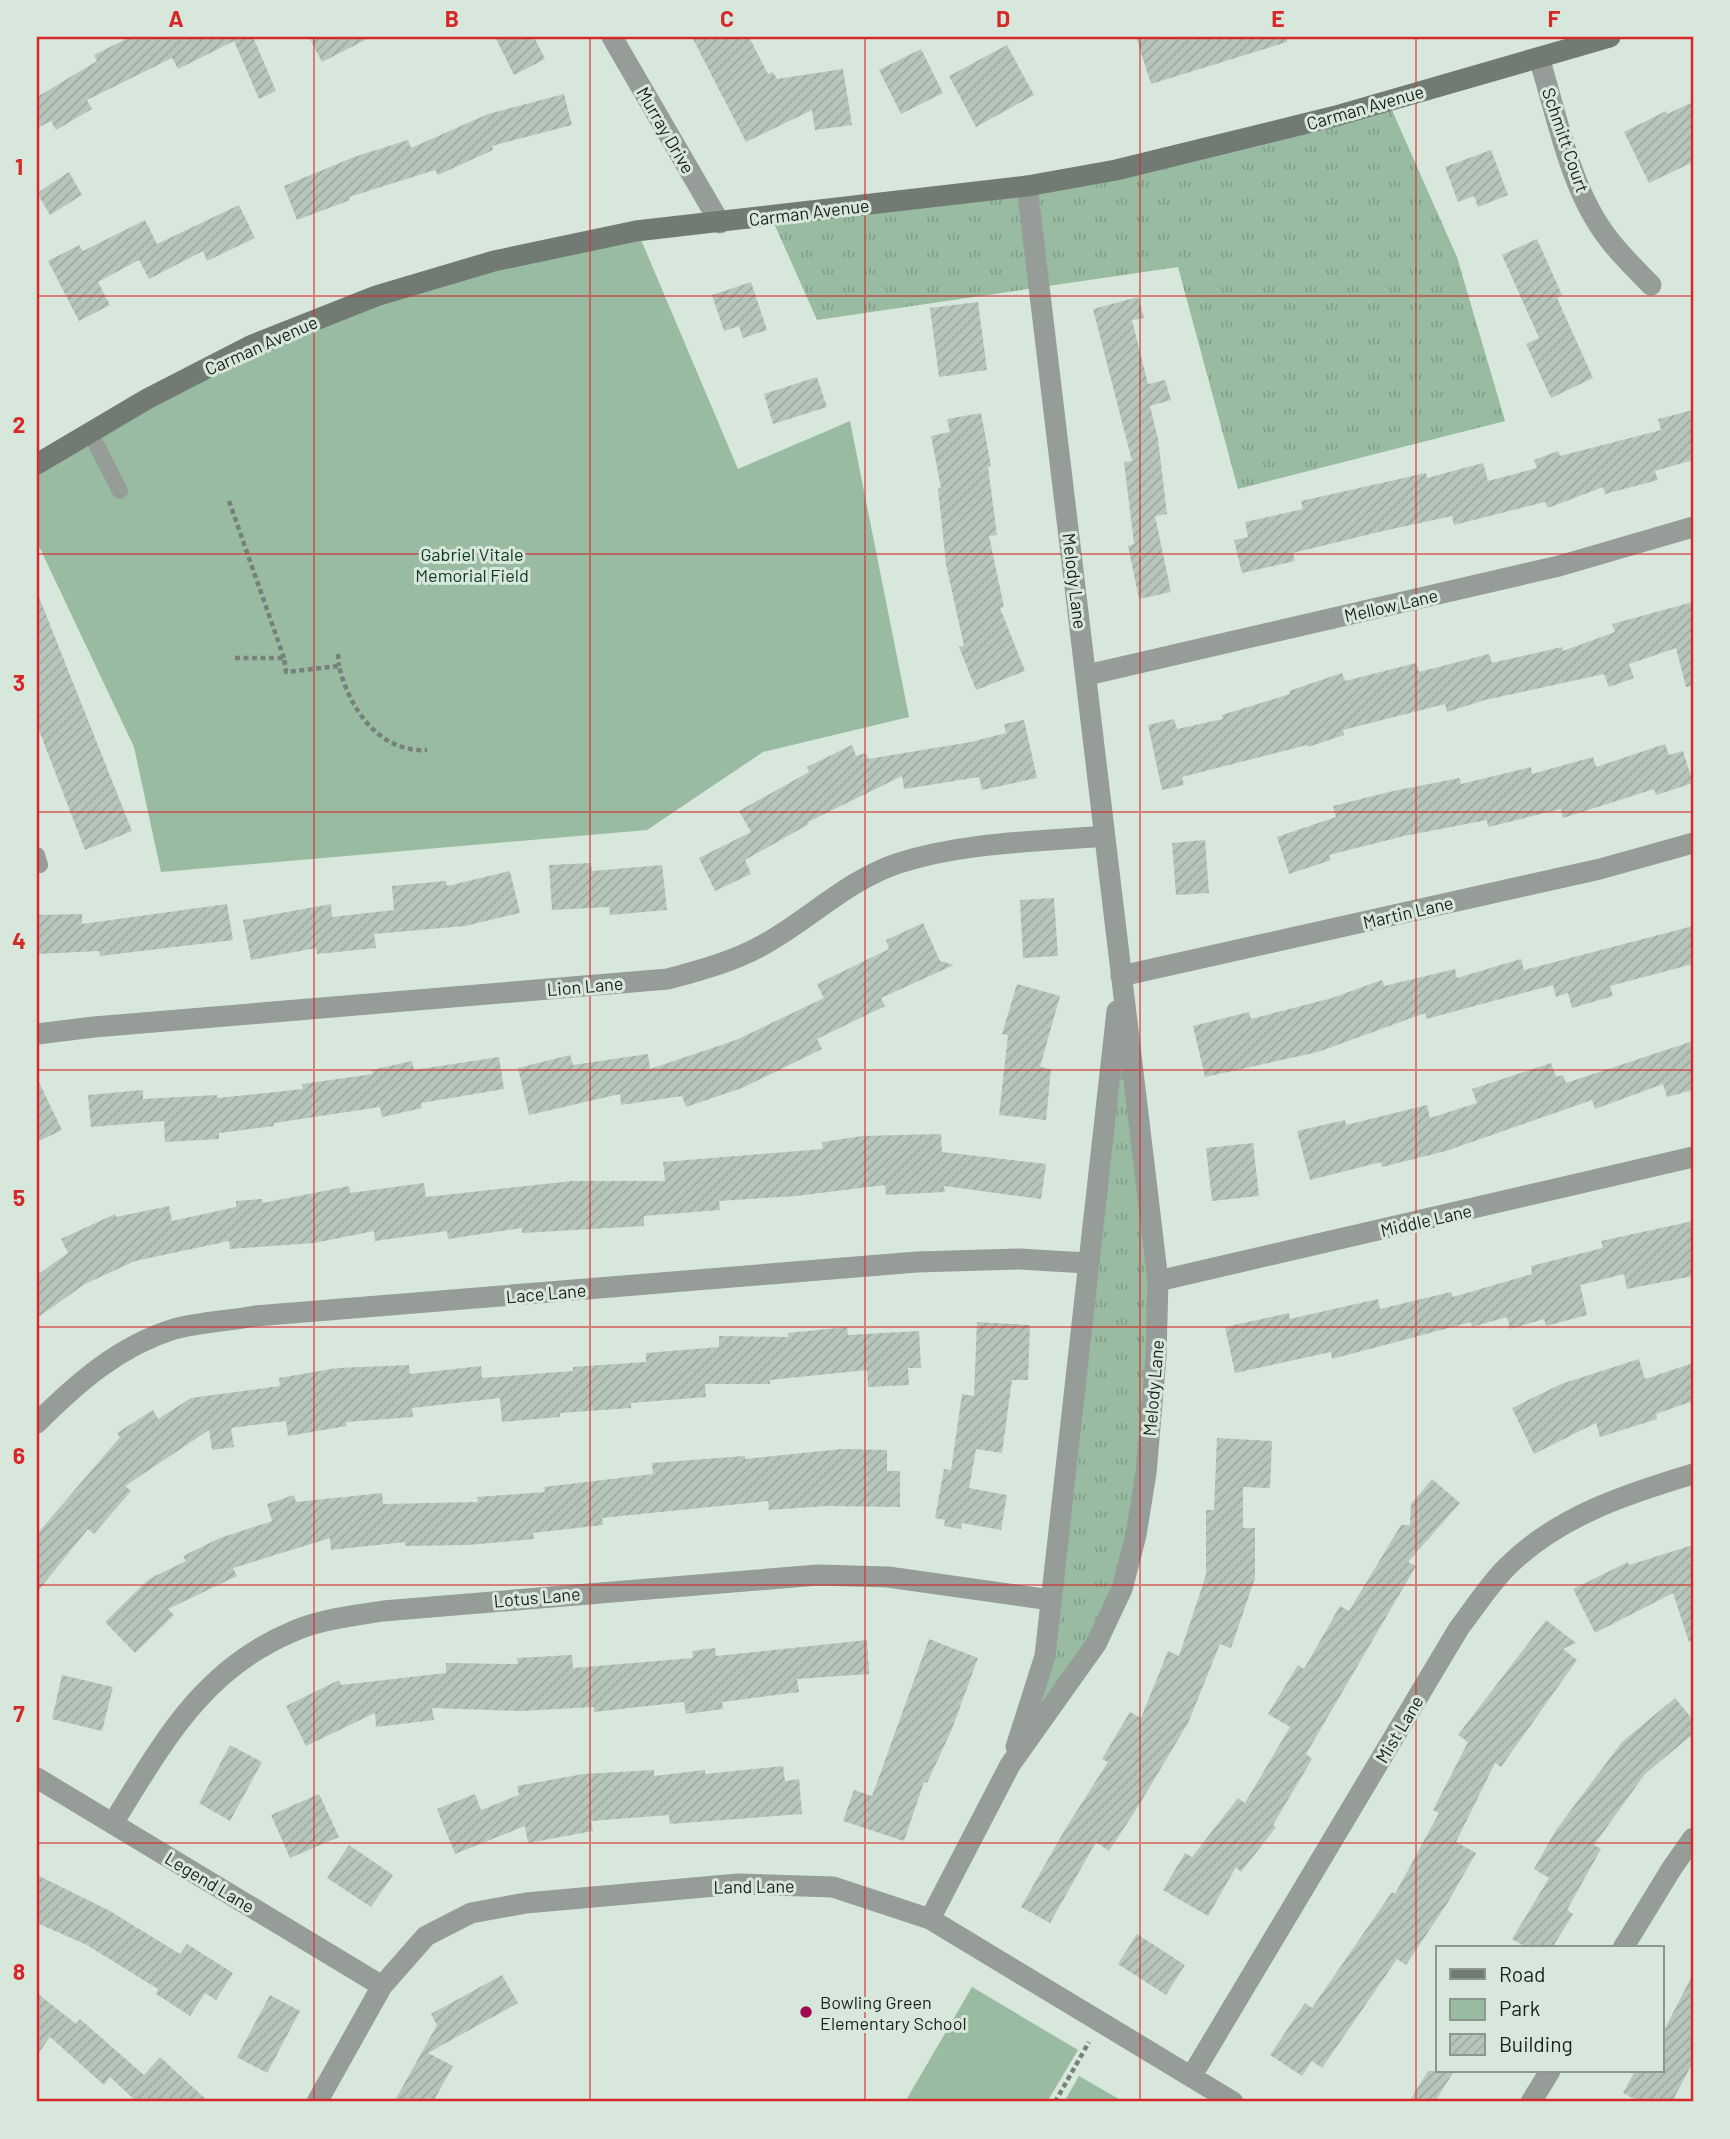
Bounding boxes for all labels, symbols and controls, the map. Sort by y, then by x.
text: A [168,4,184,32]
text: B [445,4,459,32]
text: C [720,4,734,32]
text: D [996,4,1010,32]
text: E [1271,4,1285,32]
text: F [1548,4,1561,32]
street label: Carman Avenue [1304,80,1426,134]
street label: Murray Drive [632,83,700,177]
street label: Schmitt Court [1538,85,1594,195]
text: 1 [15,152,23,180]
street label: Carman Avenue [748,194,870,230]
street label: Carman Avenue [201,310,321,380]
text: 2 [13,410,25,438]
street label: Melody Lane [1058,532,1092,630]
park label: Gabriel Vitale Memorial Field [415,543,529,586]
street label: Mellow Lane [1342,584,1440,626]
text: 3 [13,668,25,696]
street label: Martin Lane [1361,891,1455,933]
text: 4 [12,926,26,954]
street label: Lion Lane [546,972,624,1000]
text: 5 [13,1183,25,1211]
street label: Middle Lane [1378,1199,1474,1241]
street label: Lace Lane [505,1279,587,1307]
street label: Melody Lane [1138,1339,1168,1437]
text: 6 [13,1441,25,1469]
street label: Lotus Lane [493,1582,581,1612]
street label: Mist Lane [1370,1691,1428,1767]
text: 7 [13,1699,25,1727]
street label: Legend Lane [161,1847,259,1917]
street label: Land Lane [713,1874,795,1898]
legend [1436,1946,1664,2072]
text: 8 [13,1957,25,1985]
text: Road [1499,1961,1545,1986]
place label: Bowling Green Elementary School [820,1991,967,2034]
text: Park [1499,1995,1540,2020]
marker: Bowling Green Elementary School [798,2004,814,2020]
text: Building [1499,2031,1573,2056]

